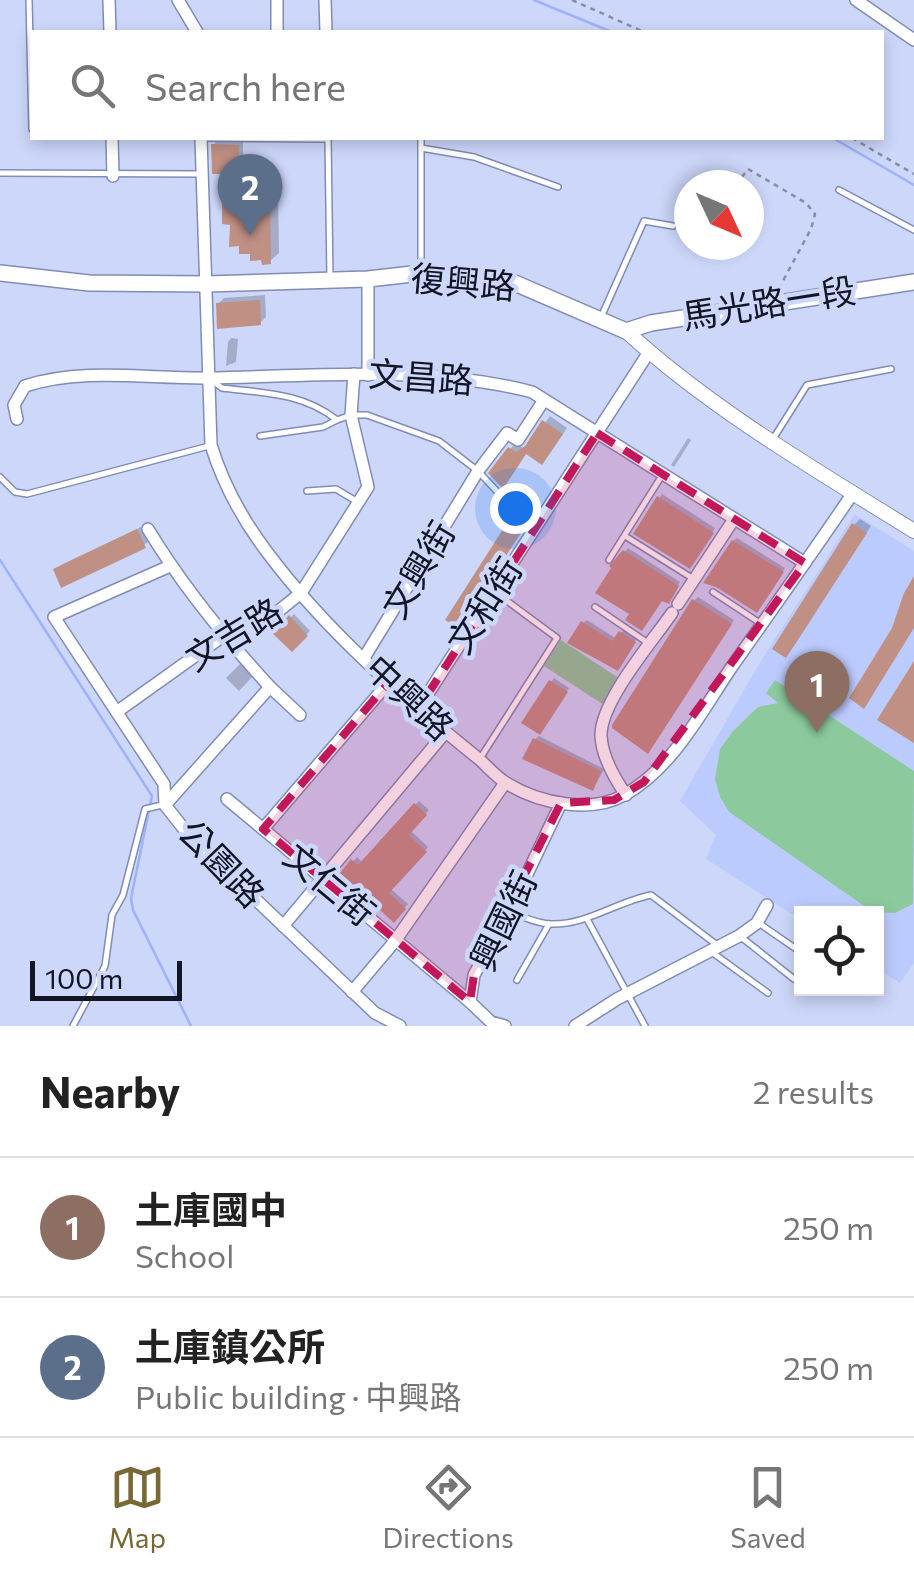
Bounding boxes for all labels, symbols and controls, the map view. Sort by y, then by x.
search box [30,30,884,140]
icon: search [65,58,120,113]
text: Search here [145,62,346,109]
pin: 2 [218,154,282,236]
north arrow [674,170,764,260]
street label: 復興路 [409,255,517,307]
street label: 馬光路一段 [679,267,858,336]
street label: 文昌路 [367,350,475,401]
your location [490,483,541,534]
street label: 文興街 [371,513,462,625]
street label: 文和街 [436,549,530,660]
street label: 文吉路 [177,587,289,678]
street label: 中興路 [358,645,464,748]
pin: 1 [784,650,850,733]
street label: 公園路 [171,810,275,915]
street label: 文仁街 [277,833,385,933]
street label: 興國街 [459,863,544,977]
map controls [794,906,884,996]
button: locate [794,906,884,996]
scale bar [30,956,182,1000]
text: 100 m [45,961,123,995]
text: Nearby [40,1065,180,1117]
text: 2 results [753,1071,874,1111]
text: 土庫國中 [135,1185,287,1232]
text: 1 [65,1207,80,1247]
text: 250 m [783,1207,874,1247]
text: School [135,1235,234,1275]
text: 土庫鎮公所 [135,1322,325,1369]
text: 2 [63,1347,82,1387]
text: 250 m [783,1347,874,1387]
text: Public building · 中興路 [135,1376,462,1416]
tab: Map [108,1460,166,1554]
tab: Directions [382,1460,514,1554]
tab: Saved [730,1460,806,1554]

